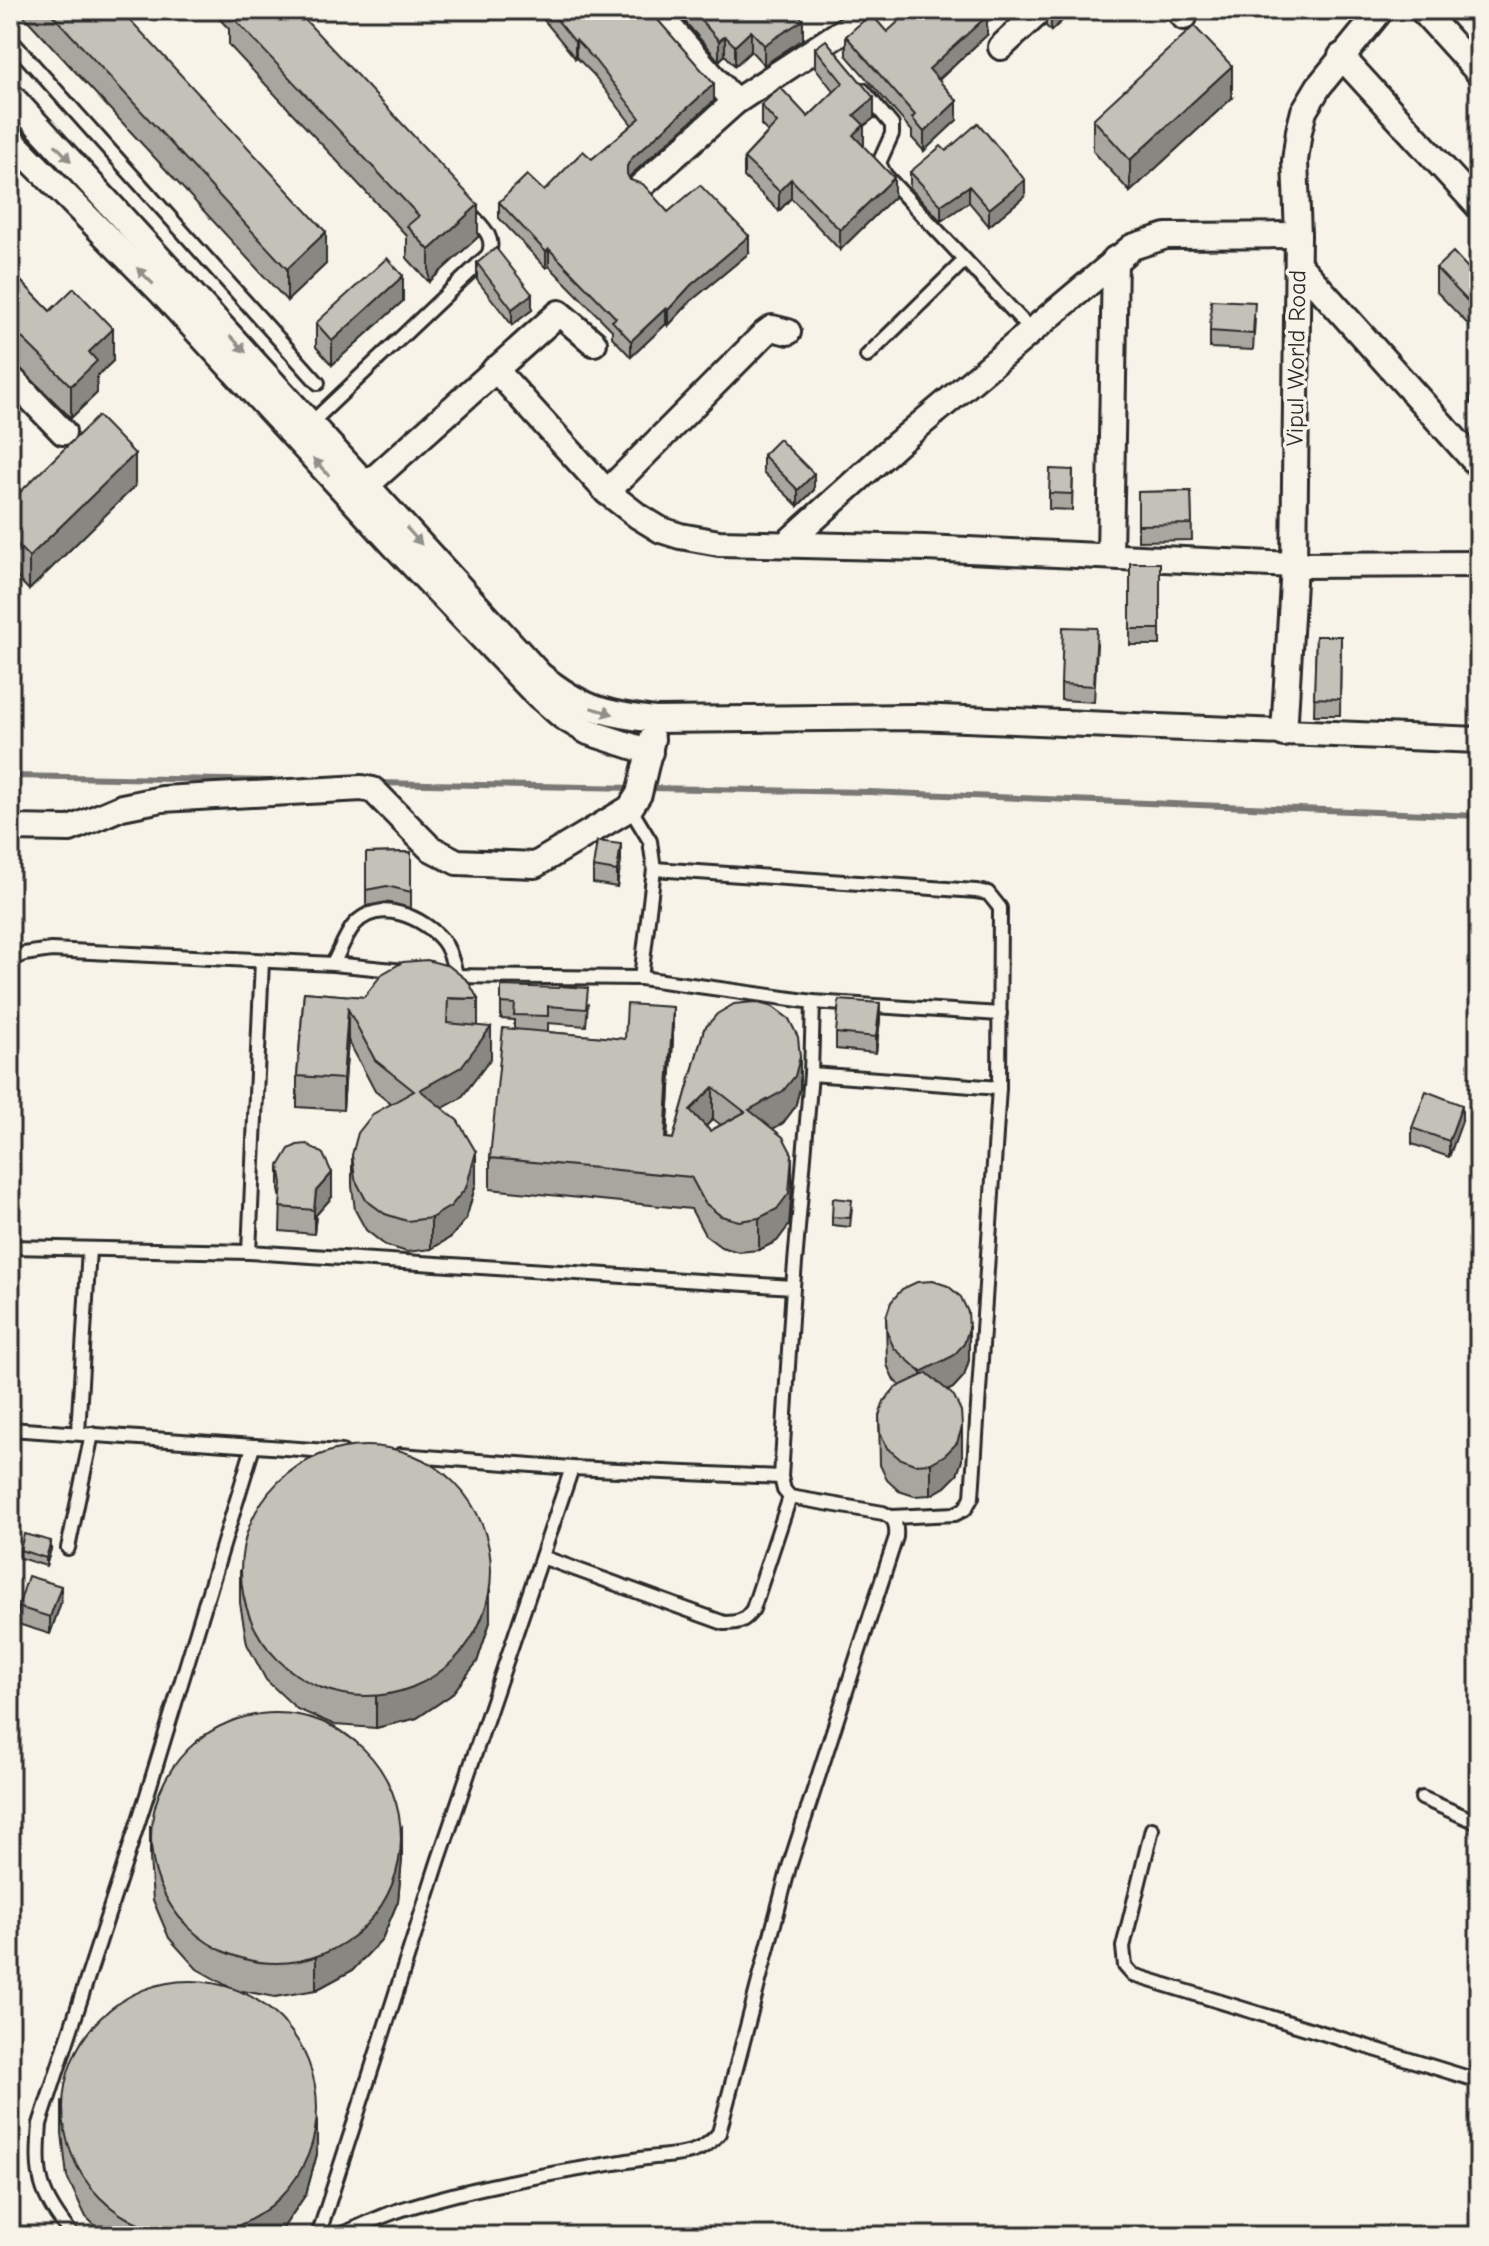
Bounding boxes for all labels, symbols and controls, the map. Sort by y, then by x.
one-way arrow [53,143,71,162]
one-way arrow [136,267,155,286]
street label: Vipul World Road [1280,270,1312,446]
one-way arrow [229,335,247,354]
one-way arrow [313,457,331,476]
one-way arrow [404,527,422,546]
one-way arrow [590,705,614,718]

